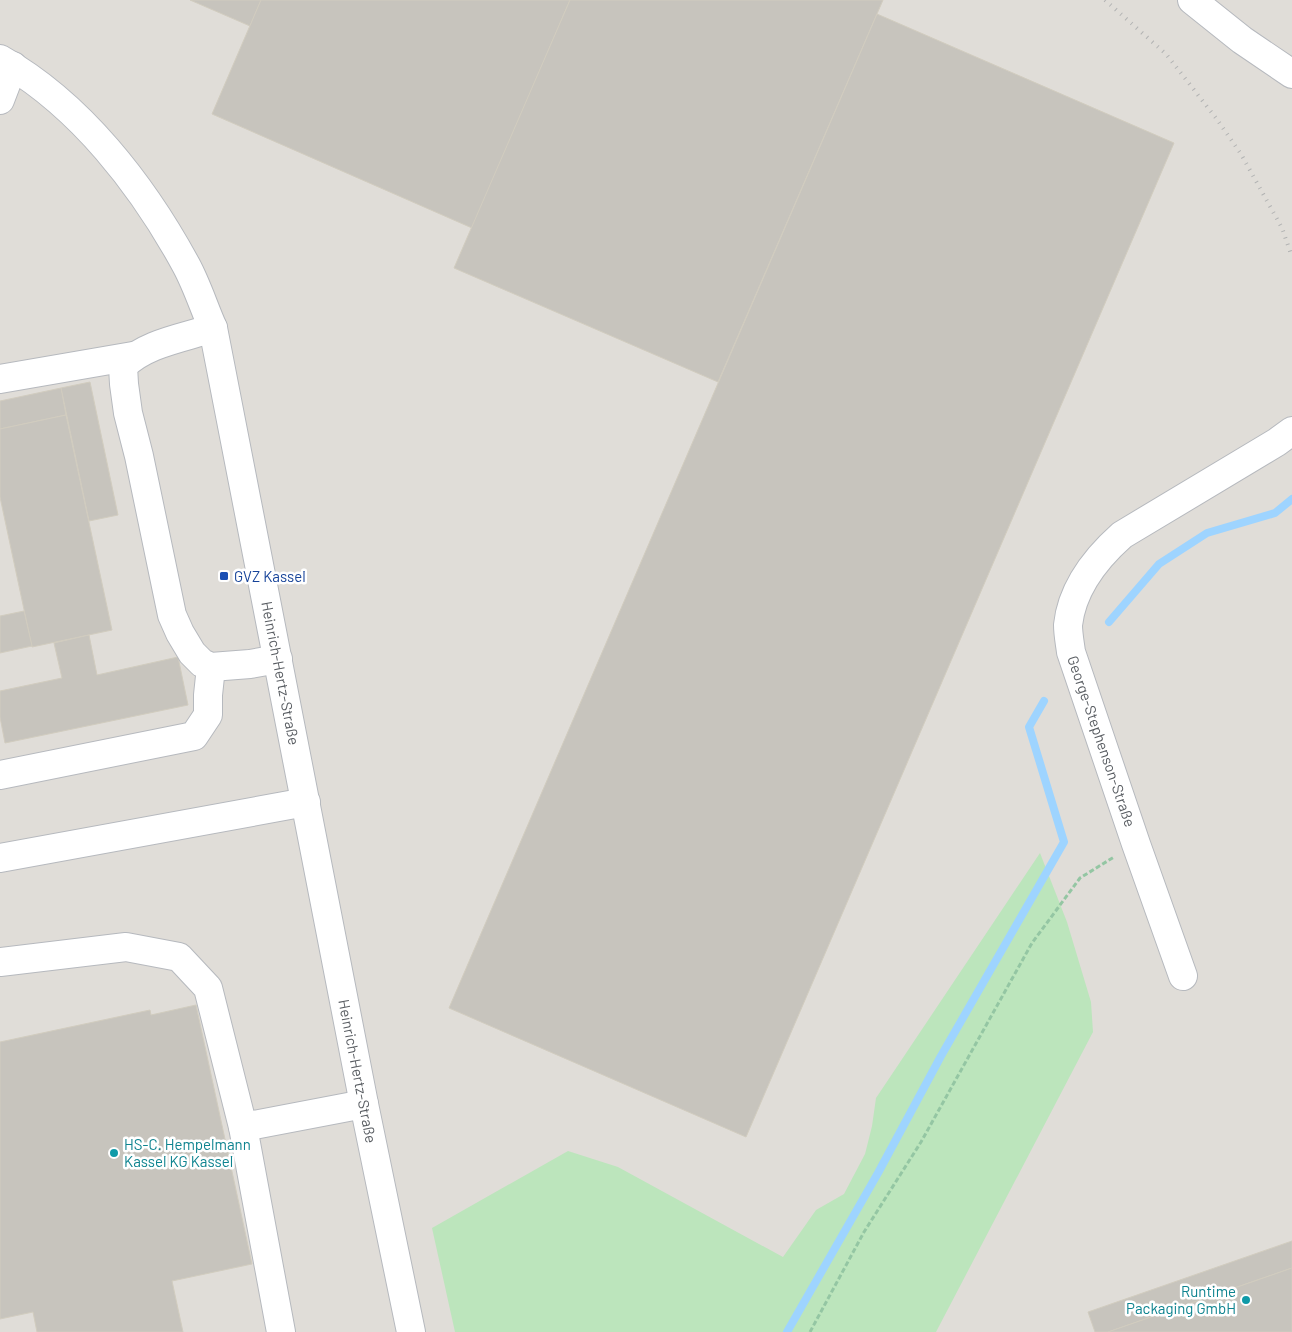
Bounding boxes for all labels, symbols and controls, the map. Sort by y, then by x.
place label: GVZ Kassel [234,567,306,585]
marker: GVZ Kassel [218,570,230,582]
street label: Heinrich-Hertz-Straße [258,600,304,746]
street label: George-Stephenson-Straße [1064,653,1140,829]
street label: Heinrich-Hertz-Straße [335,998,381,1144]
place label: HS-C. Hempelmann Kassel KG Kassel [124,1135,251,1170]
marker: HS-C. Hempelmann Kassel KG Kassel [108,1147,120,1159]
place label: Runtime Packaging GmbH [1126,1282,1236,1317]
marker: Runtime Packaging GmbH [1240,1294,1252,1306]

